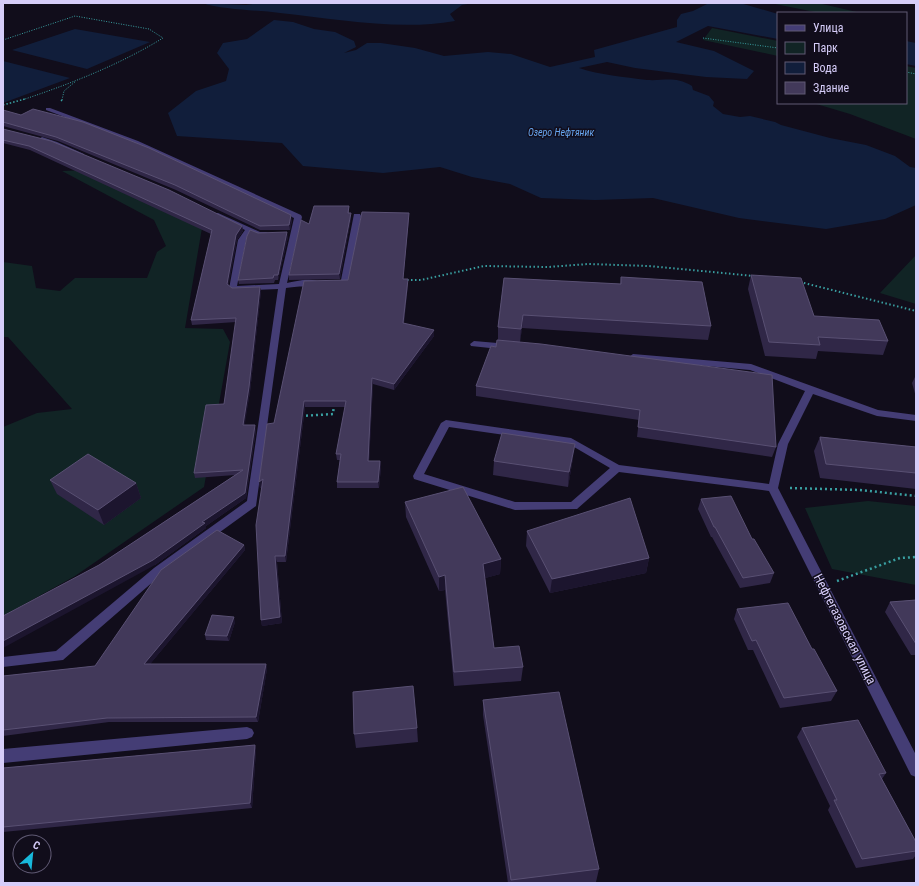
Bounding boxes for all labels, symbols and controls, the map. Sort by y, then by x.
legend [777,12,907,104]
text: Улица [813,21,844,35]
text: Парк [813,41,838,55]
text: Вода [813,61,838,75]
text: Здание [813,81,850,95]
water label: Озеро Нефтяник [528,127,594,138]
street label: Нефтегазовская улица [811,571,879,687]
north arrow [12,834,52,874]
text: С [31,838,42,853]

